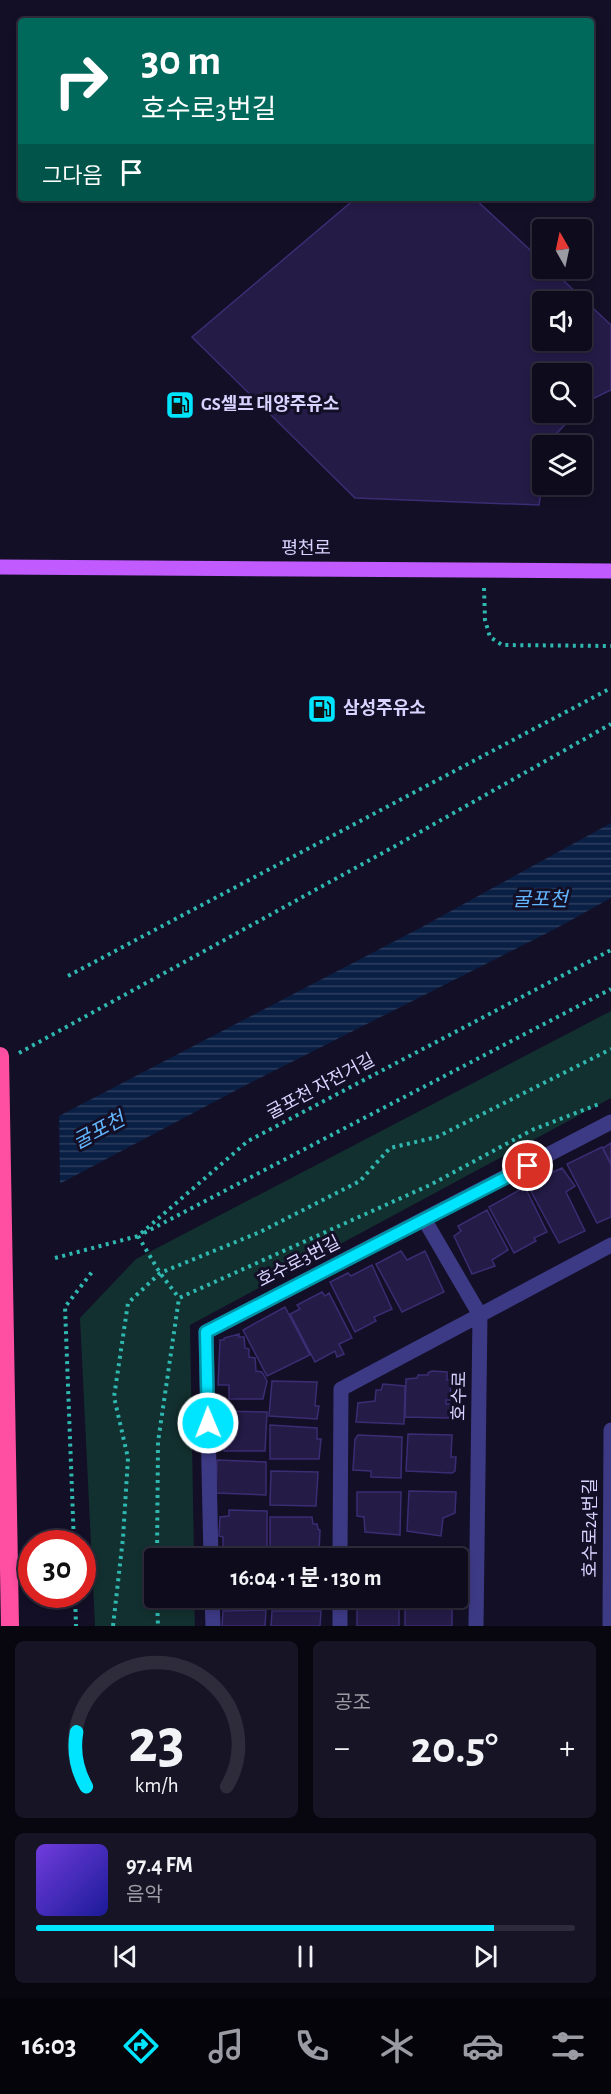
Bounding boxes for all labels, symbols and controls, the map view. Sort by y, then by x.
text: 30 m [141,40,221,82]
icon: right [42,42,120,120]
text: 호수로3번길 [141,96,276,123]
icon: arrive [115,156,148,189]
text: 그다음 [42,165,103,187]
north arrow [532,219,592,279]
map controls [532,219,592,495]
button: sound [532,291,592,351]
button: search [532,363,592,423]
fuel station icon: GS셀프 대양주유소 [164,389,196,421]
place label: GS셀프 대양주유소 [201,395,339,414]
button: layers [532,435,592,495]
street label: 평천로 [281,539,331,558]
fuel station icon: 삼성주유소 [306,693,338,725]
place label: 삼성주유소 [343,699,426,718]
water label: 굴포천 [512,889,570,910]
street label: 굴포천 자전거길 [264,1050,378,1123]
water label: 굴포천 [69,1107,130,1153]
pin [502,1140,553,1191]
icon: arrive [511,1149,544,1182]
street label: 호수로3번길 [254,1233,343,1290]
street label: 호수로 [450,1371,469,1421]
position arrow [176,1391,240,1455]
street label: 호수로24번길 [581,1478,600,1578]
speed limit sign: 30 [18,1530,96,1608]
text: 16:04 · 1 분 · 130 m [231,1567,381,1589]
text: 공조 [334,1693,371,1713]
text: 23 [128,1711,185,1773]
text: 20.5° [411,1726,498,1771]
text: − [334,1732,350,1765]
text: + [559,1732,575,1765]
text: km/h [134,1775,179,1796]
text: 97.4 FM [126,1854,193,1876]
text: 음악 [126,1885,163,1905]
icon: previous [109,1940,142,1973]
icon: pause [289,1940,322,1973]
icon: next [469,1940,502,1973]
icon: directions [120,2025,162,2067]
icon: music [205,2025,247,2067]
icon: phone [291,2025,333,2067]
icon: climate [376,2025,418,2067]
icon: car [462,2025,504,2067]
icon: filters [547,2025,589,2067]
text: 16:03 [22,2032,76,2059]

